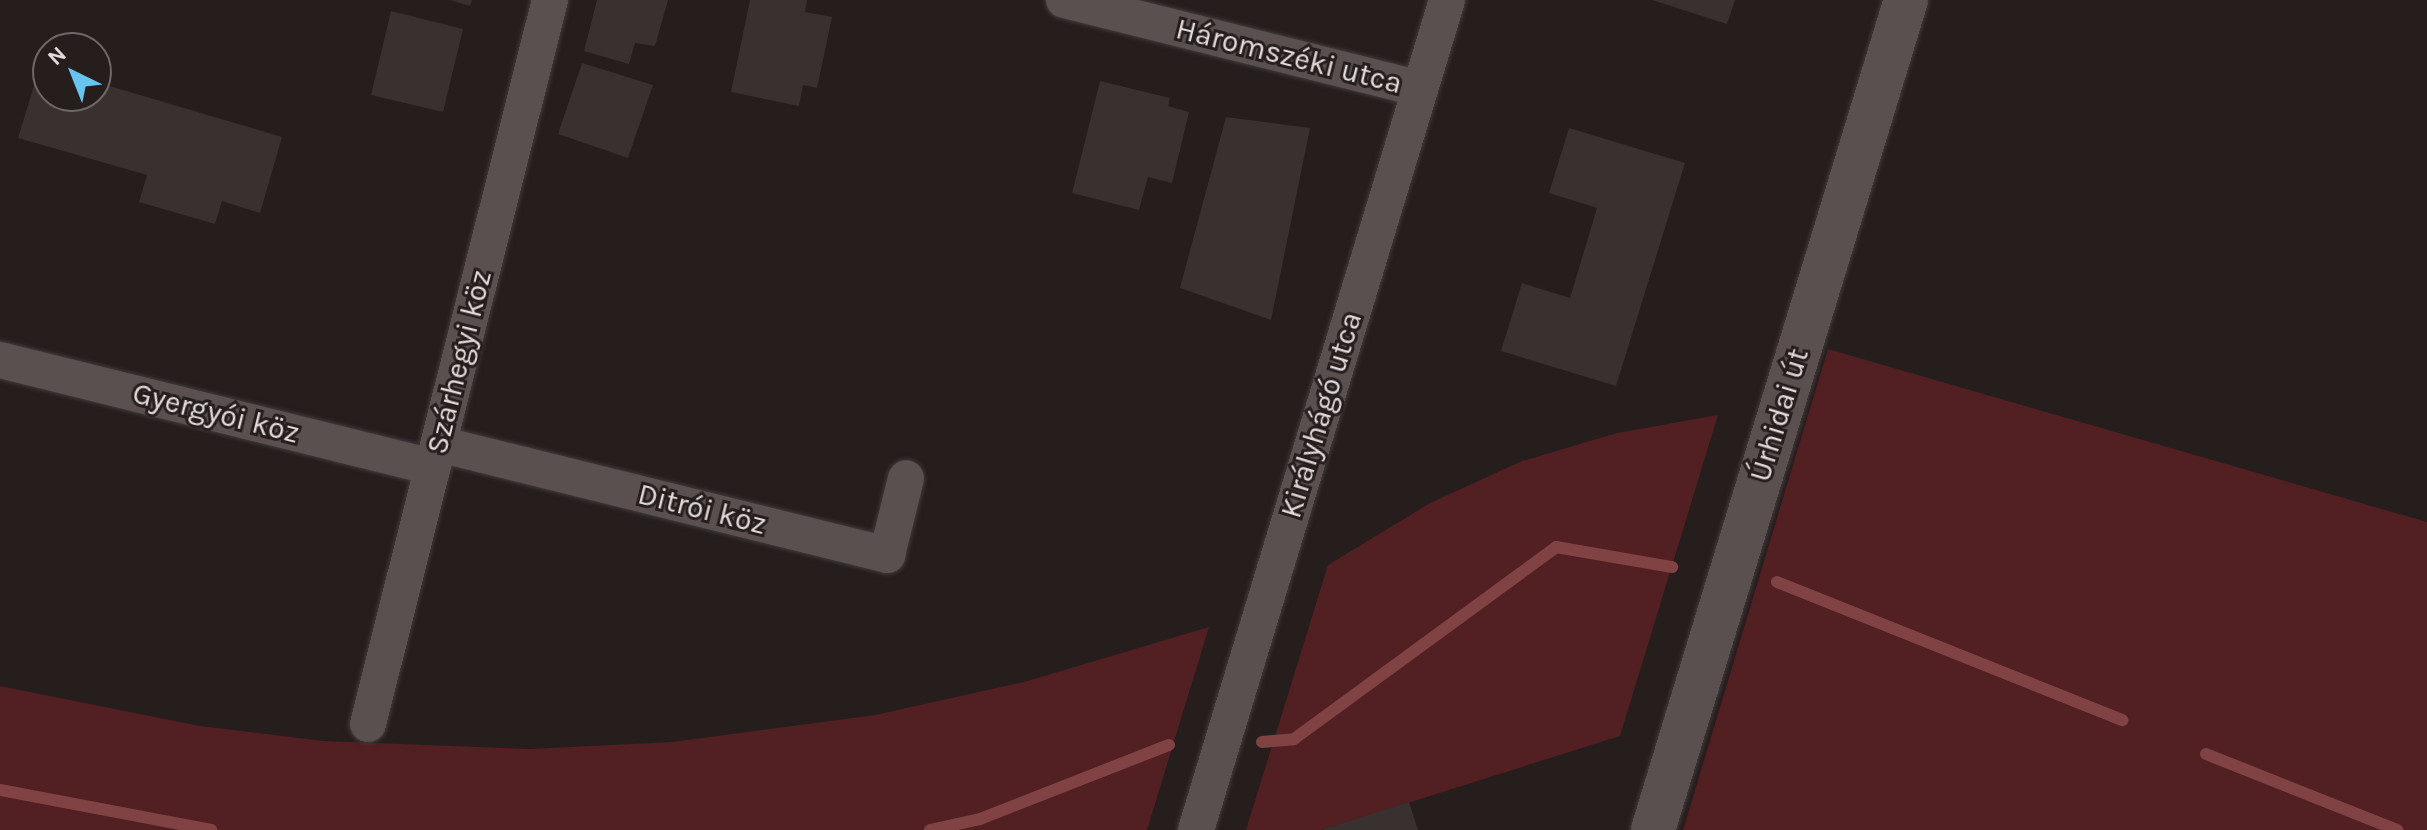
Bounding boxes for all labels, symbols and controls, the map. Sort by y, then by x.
street label: Háromszéki utca [1172,11,1406,101]
north arrow [32,32,112,112]
text: N [42,41,72,71]
street label: Szárhegyi köz [419,266,499,458]
street label: Királyhágó utca [1273,308,1369,522]
street label: Úrhidai út [1742,344,1816,486]
street label: Gyergyói köz [129,375,303,451]
street label: Ditrói köz [634,476,770,542]

